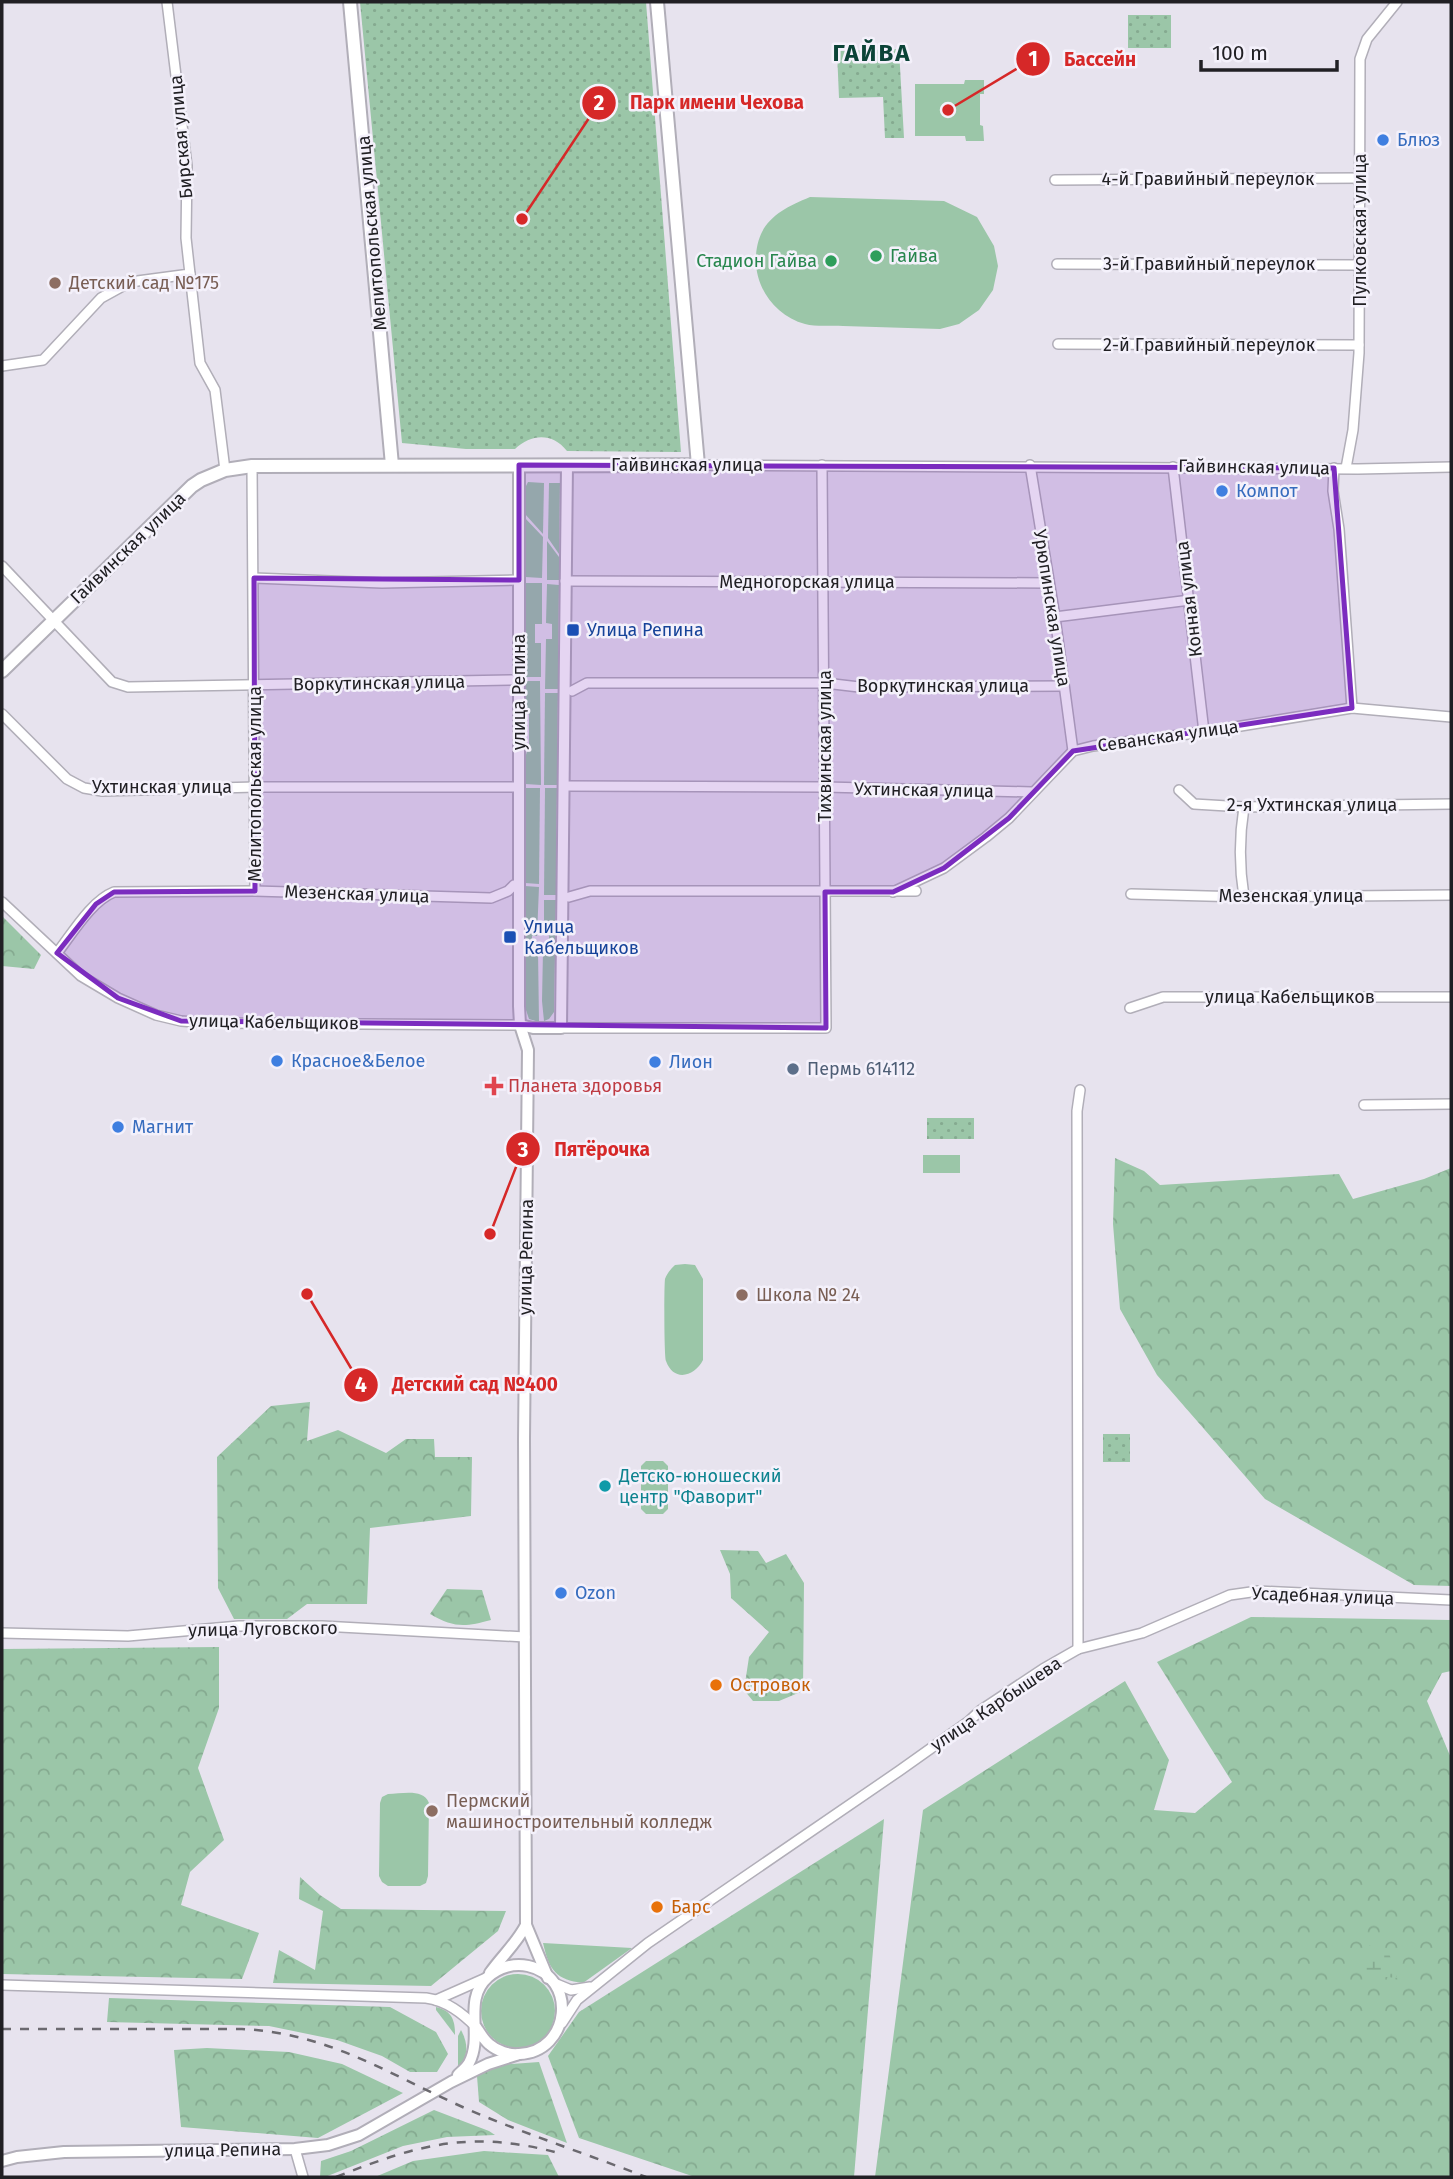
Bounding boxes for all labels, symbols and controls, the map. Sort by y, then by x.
scale bar [1201,28,1338,72]
district label: ГАЙВА [833,38,911,67]
callout: Бассейн [1015,39,1150,79]
text: 100 m [1212,40,1268,66]
text: 1 [1028,46,1038,72]
text: Бассейн [1064,48,1136,71]
street label: Бирская улица [165,74,197,200]
callout: Парк имени Чехова [581,83,818,123]
text: 2 [594,90,605,116]
text: Парк имени Чехова [630,91,804,114]
place label: Блюз [1397,129,1440,151]
marker: Блюз [1375,132,1391,148]
street label: Мелитопольская улица [353,134,391,332]
street label: Пулковская улица [1349,153,1371,307]
street label: 4-й Гравийный переулок [1102,168,1315,190]
place label: Гайва [890,245,938,267]
marker: Гайва [868,248,884,264]
place label: Стадион Гайва [696,250,817,272]
marker: Стадион Гайва [823,253,839,269]
street label: 3-й Гравийный переулок [1103,253,1316,275]
place label: Детский сад №175 [68,272,219,294]
marker: Детский сад №175 [47,275,63,291]
street label: 2-й Гравийный переулок [1103,334,1316,356]
street label: Гайвинская улица [611,454,763,476]
street label: Гайвинская улица [1178,455,1330,479]
place label: Компот [1236,480,1299,502]
marker: Компот [1214,483,1230,499]
street label: Гайвинская улица [66,487,190,609]
street label: Урюпинская улица [1029,528,1075,688]
street label: Конная улица [1171,540,1207,658]
street label: Медногорская улица [719,571,895,593]
place label: Улица Репина [587,619,704,641]
marker: Улица Репина [565,622,581,638]
street label: улица Репина [508,634,530,750]
street label: Воркутинская улица [293,670,465,696]
street label: Тихвинская улица [814,670,836,822]
street label: Воркутинская улица [857,675,1029,697]
street label: Мелитопольская улица [244,686,266,882]
street label: Севанская улица [1096,715,1240,757]
street label: Ухтинская улица [92,776,232,798]
street label: Ухтинская улица [854,778,994,802]
street label: 2-я Ухтинская улица [1227,794,1397,816]
street label: Мезенская улица [284,880,430,908]
street label: Мезенская улица [1218,885,1364,907]
place label: Улица Кабельщиков [524,916,639,959]
marker: Улица Кабельщиков [502,929,518,945]
street label: улица Кабельщиков [1205,986,1375,1008]
street label: улица Кабельщиков [189,1010,359,1034]
place label: Красное&Белое [291,1050,425,1072]
place label: Лион [669,1051,713,1073]
marker: Красное&Белое [269,1053,285,1069]
marker: Лион [647,1054,663,1070]
place label: Пермь 614112 [807,1058,915,1080]
marker: Пермь 614112 [785,1061,801,1077]
place label: Планета здоровья [508,1075,662,1097]
marker: Планета здоровья [486,1078,502,1094]
place label: Магнит [132,1116,194,1138]
marker: Магнит [110,1119,126,1135]
callout: Пятёрочка [506,1129,664,1169]
text: 3 [517,1137,529,1163]
text: Пятёрочка [554,1138,650,1161]
street label: улица Репина [514,1199,538,1315]
place label: Школа № 24 [756,1284,860,1306]
marker: Школа № 24 [734,1287,750,1303]
callout: Детский сад №400 [344,1365,572,1405]
text: 4 [355,1372,367,1398]
text: Детский сад №400 [391,1373,558,1396]
place label: Детско-юношеский центр "Фаворит" [618,1465,782,1508]
marker: Детско-юношеский центр "Фаворит" [597,1478,613,1494]
place label: Ozon [575,1582,616,1604]
street label: Усадебная улица [1251,1583,1395,1609]
marker: Ozon [553,1585,569,1601]
street label: улица Луговского [188,1617,338,1641]
street label: улица Карбышева [926,1652,1066,1756]
place label: Островок [730,1674,811,1696]
marker: Островок [708,1677,724,1693]
place label: Пермский машиностроительный колледж [446,1790,712,1833]
marker: Пермский машиностроительный колледж [424,1803,440,1819]
place label: Барс [671,1896,711,1918]
marker: Барс [649,1899,665,1915]
street label: улица Репина [165,2138,281,2162]

